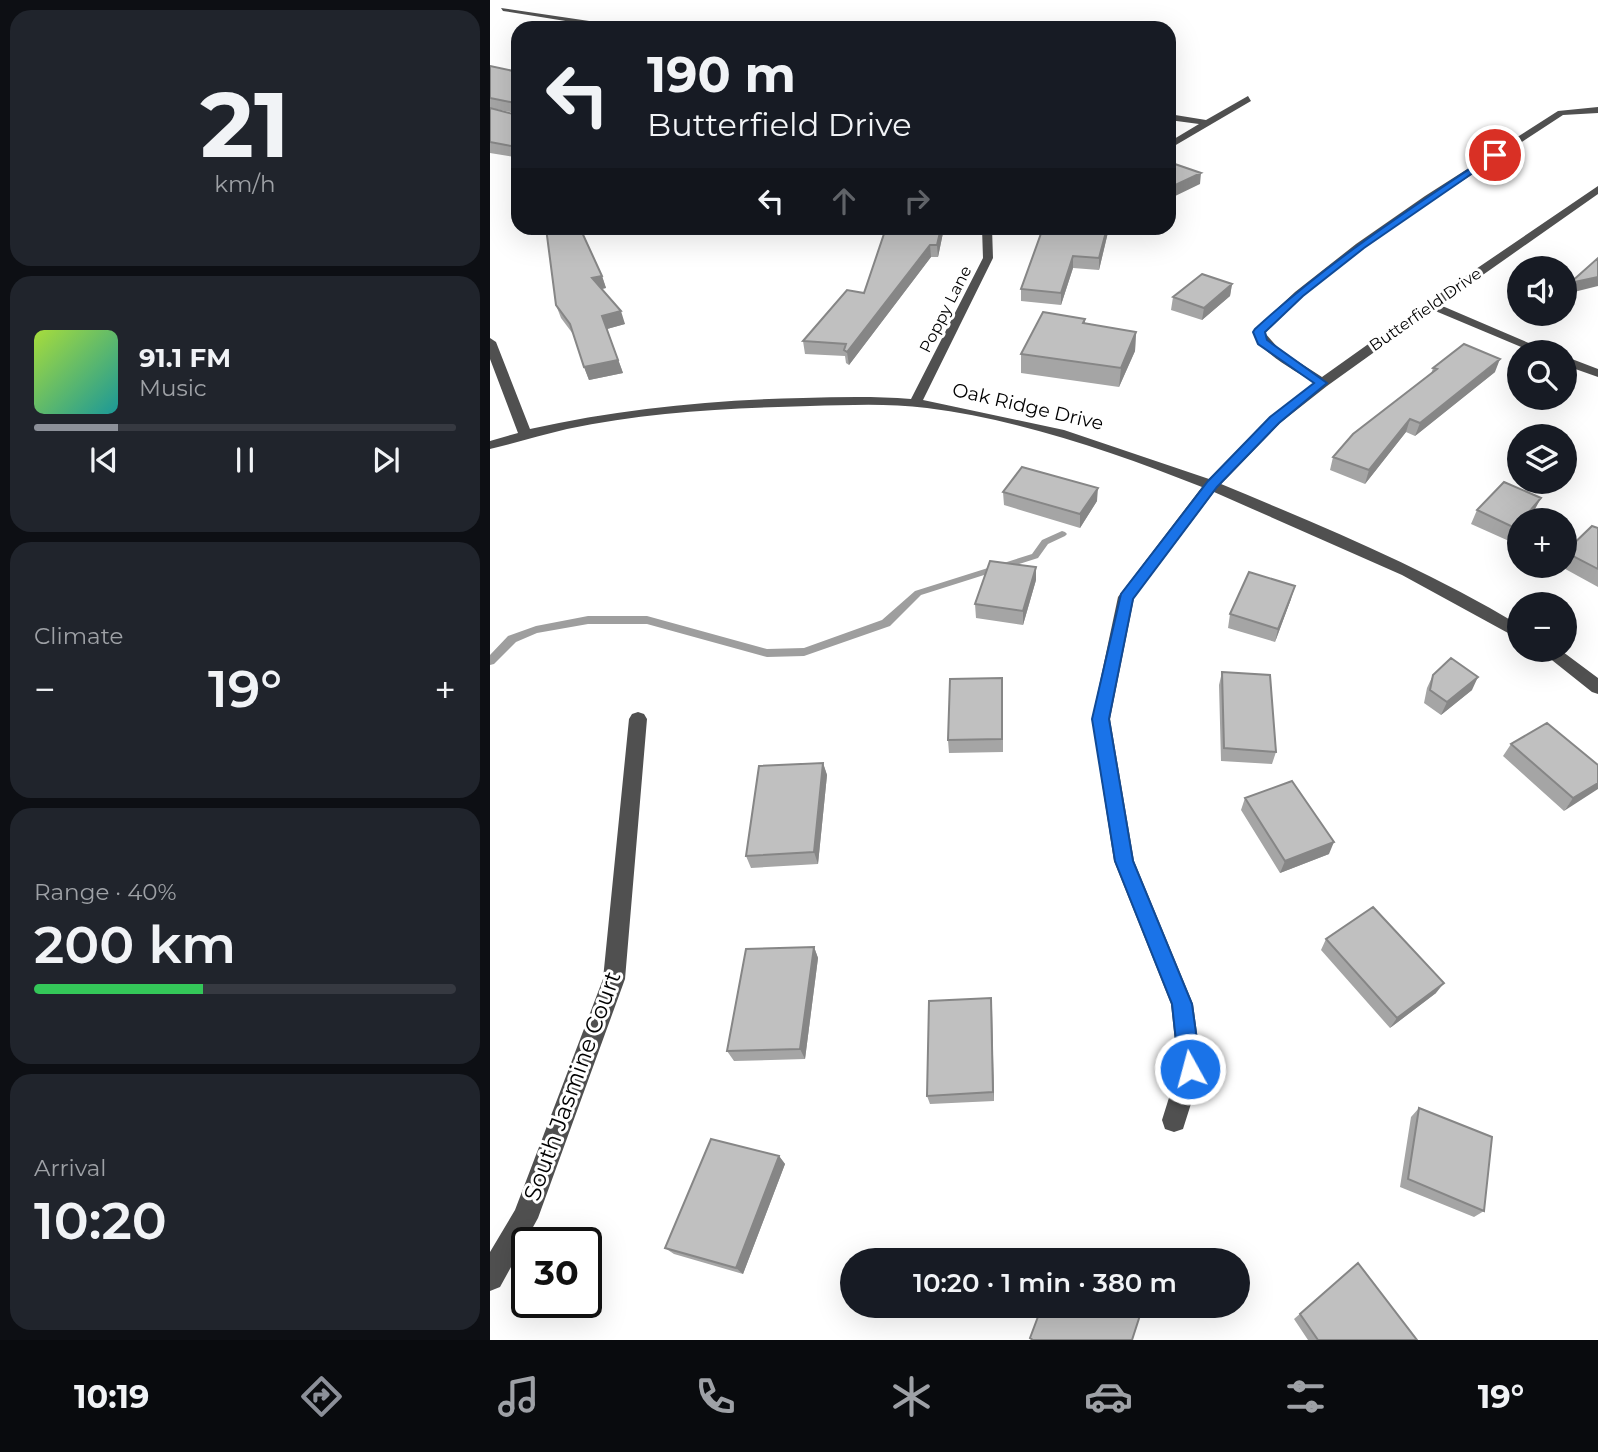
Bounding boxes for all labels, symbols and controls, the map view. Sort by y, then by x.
text: 190 m [647,45,796,104]
icon: left [532,49,623,140]
text: 21 [200,69,290,180]
text: Butterfield Drive [647,105,912,144]
pin [1465,125,1525,185]
icon: arrive [1476,136,1514,174]
text: km/h [214,170,276,198]
icon: left [752,182,790,220]
icon: ahead [825,182,863,220]
icon: right [898,182,936,220]
map controls [1507,256,1577,662]
button: sound [1507,256,1577,326]
street label: Poppy Lane [915,263,975,356]
street label: Butterfield Drive [1366,264,1485,355]
button: search [1507,340,1577,410]
text: 91.1 FM [139,342,231,374]
text: Music [139,374,207,402]
street label: Oak Ridge Drive [950,378,1106,435]
button: layers [1507,424,1577,494]
icon: previous [85,441,123,479]
icon: pause [226,441,264,479]
icon: next [367,441,405,479]
button: + [1507,508,1577,578]
button: − [1507,592,1577,662]
text: Climate [34,622,123,650]
text: 19° [208,657,282,720]
text: − [34,666,56,713]
text: + [434,666,456,713]
text: Range · 40% [34,878,177,906]
text: 200 km [34,913,236,976]
street label: South Jasmine Court [517,968,627,1204]
position arrow [1153,1032,1227,1106]
text: Arrival [34,1154,107,1182]
text: 10:20 [34,1189,167,1252]
speed limit sign: 30 [511,1227,602,1318]
text: 10:20 · 1 min · 380 m [913,1267,1177,1299]
icon: directions [297,1372,346,1421]
icon: music [494,1372,543,1421]
icon: phone [691,1372,740,1421]
icon: climate [887,1372,936,1421]
icon: car [1084,1372,1133,1421]
icon: filters [1281,1372,1330,1421]
text: 10:19 [74,1377,149,1416]
text: 19° [1478,1377,1524,1416]

